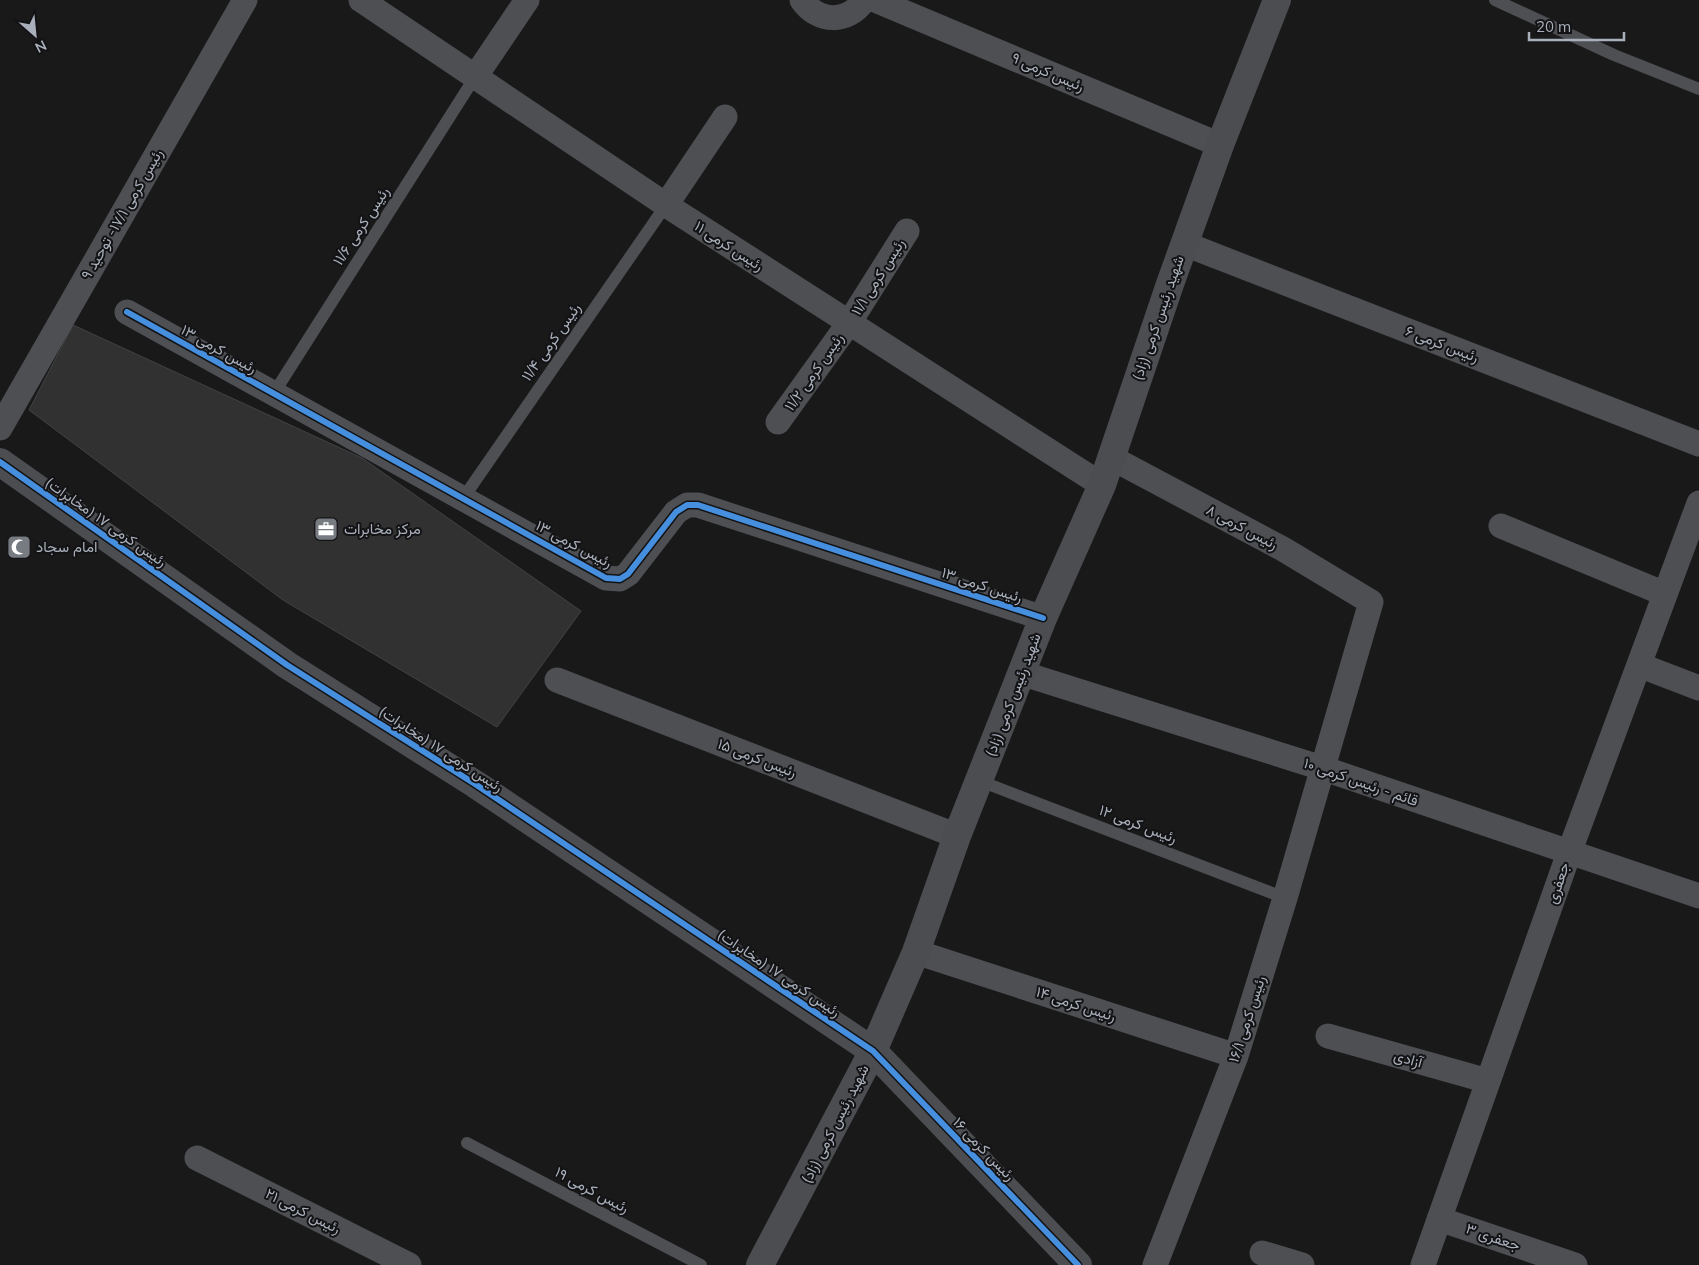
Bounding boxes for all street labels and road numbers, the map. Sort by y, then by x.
street label: رئیس کرمی ۹ [1009,48,1087,96]
street label: رئیس کرمی ۱۷/۱- توحید ۹ [76,145,168,283]
street label: رئیس کرمی ۱۱/۶ [328,183,394,269]
street label: رئیس کرمی ۱۱ [691,216,767,276]
street label: رئیس کرمی ۱۱/۱ [846,235,910,319]
street label: شهید رئیس کرمی (زاد) [1127,253,1189,383]
street label: رئیس کرمی ۱۱/۴ [517,299,585,385]
street label: رئیس کرمی ۱۳ [177,320,261,378]
street label: رئیس کرمی ۶ [1402,321,1482,367]
street label: رئیس کرمی ۱۱/۲ [780,329,848,415]
street label: رئیس کرمی ۱۷ (مخابرات) [41,472,171,572]
street label: رئیس کرمی ۸ [1203,500,1281,554]
street label: رئیس کرمی ۱۳ [532,515,616,573]
street label: رئیس کرمی ۱۳ [939,563,1025,607]
street label: شهید رئیس کرمی (زاد) [980,630,1046,760]
street label: رئیس کرمی ۱۷ (مخابرات) [375,701,507,797]
street label: رئیس کرمی ۱۵ [715,734,799,782]
street label: قائم - رئیس کرمی ۱۰ [1301,753,1421,811]
street label: رئیس کرمی ۱۲ [1096,800,1180,848]
street label: جعفری [1542,860,1574,906]
street label: رئیس کرمی ۱۷ (مخابرات) [714,924,844,1022]
street label: رئیس کرمی ۱۶/۱ [1224,973,1270,1065]
street label: رئیس کرمی ۱۴ [1034,982,1118,1026]
street label: آزادی [1391,1045,1426,1073]
street label: شهید رئیس کرمی (زاد) [796,1061,874,1187]
street label: رئیس کرمی ۱۶ [949,1113,1019,1185]
street label: رئیس کرمی ۱۹ [551,1162,633,1218]
street label: رئیس کرمی ۲۱ [262,1183,344,1239]
street label: جعفری ۳ [1463,1218,1523,1256]

